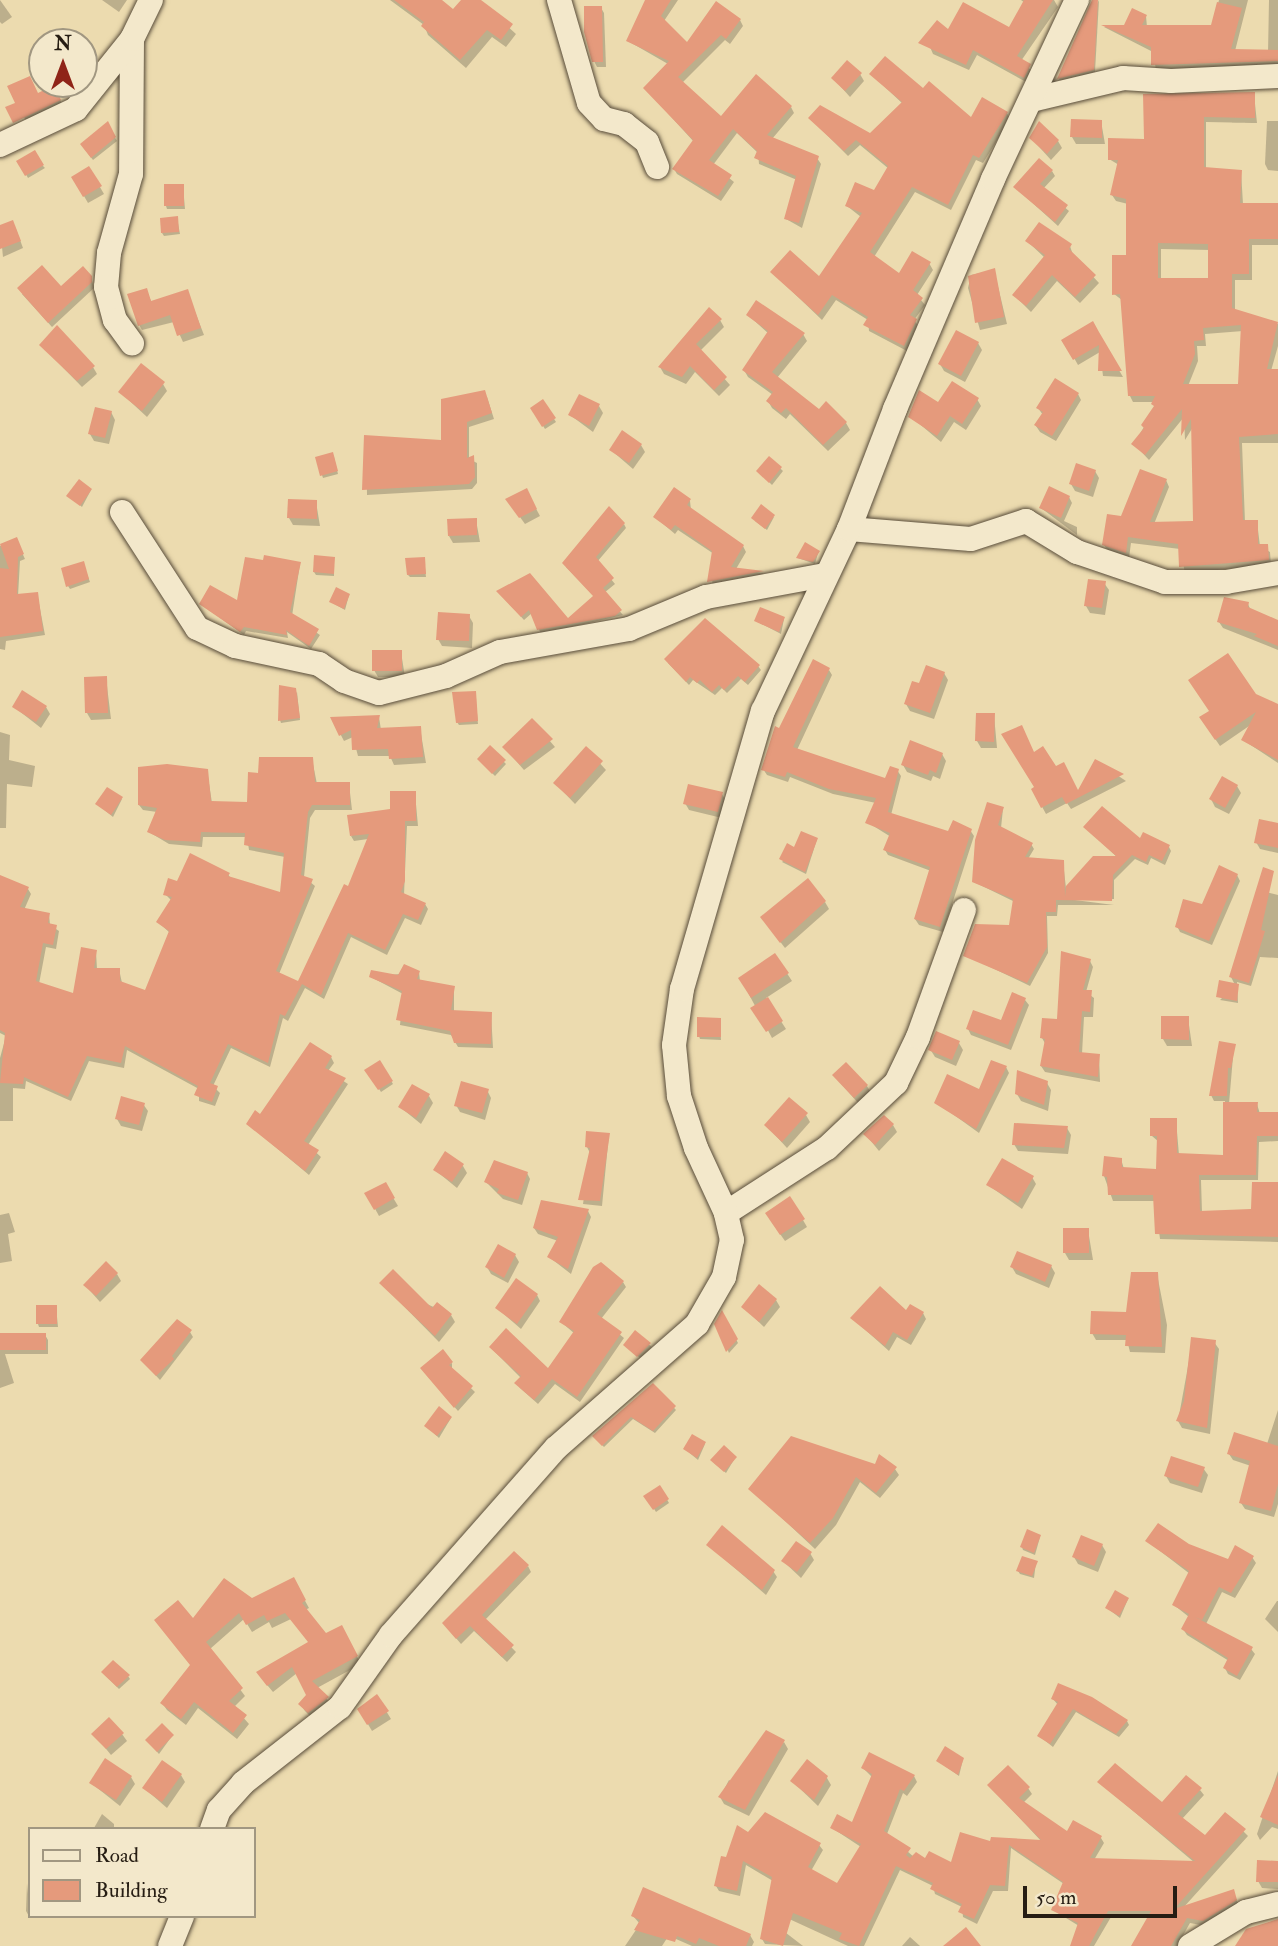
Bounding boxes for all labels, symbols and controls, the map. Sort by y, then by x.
north arrow [28,28,98,98]
text: N [54,32,72,56]
legend [28,1827,256,1918]
text: Road [95,1842,139,1869]
scale bar [1026,1872,1180,1916]
text: Building [95,1877,168,1904]
text: 50 m [1036,1884,1077,1911]

